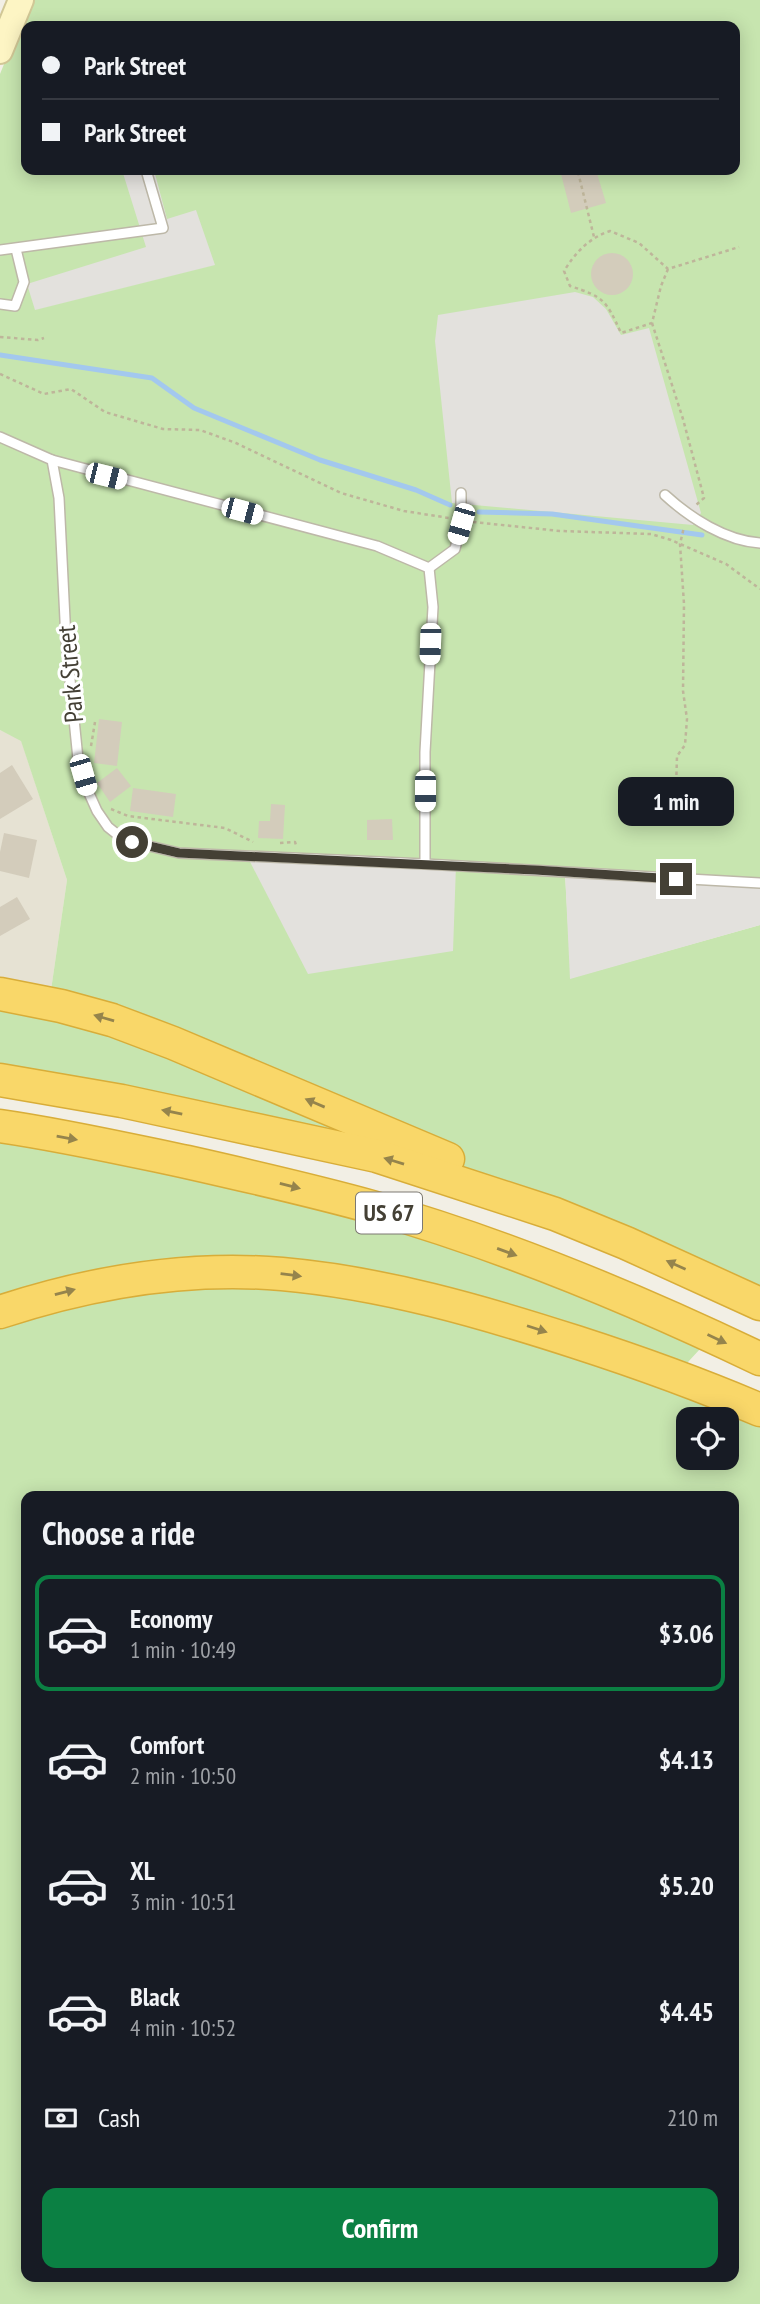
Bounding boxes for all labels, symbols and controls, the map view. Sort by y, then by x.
text: Park Street [84,49,186,82]
text: Park Street [84,116,186,149]
car [84,461,129,491]
car [219,495,266,527]
car [446,501,477,547]
car [419,623,442,665]
street label: Park Street [49,624,90,724]
car [68,752,99,798]
car [415,770,436,812]
callout: 1 min [618,778,734,826]
text: 1 min [653,787,699,816]
route start [116,826,148,858]
route end [660,863,692,895]
one-way arrow [93,1013,114,1023]
one-way arrow [305,1097,325,1109]
one-way arrow [161,1106,183,1117]
one-way arrow [56,1133,78,1144]
one-way arrow [383,1155,404,1165]
one-way arrow [279,1181,301,1192]
road number: US 67 [356,1192,422,1233]
one-way arrow [497,1247,518,1258]
one-way arrow [666,1259,686,1271]
one-way arrow [280,1270,302,1281]
one-way arrow [54,1286,76,1297]
one-way arrow [526,1324,547,1335]
one-way arrow [707,1333,727,1344]
map controls [676,1407,739,1470]
button: locate [676,1407,739,1470]
text: Choose a ride [42,1512,195,1554]
icon: car [46,1602,109,1665]
text: Economy [130,1602,212,1635]
text: $3.06 [659,1617,714,1650]
text: 1 min · 10:49 [130,1635,236,1664]
icon: car [46,1728,109,1791]
text: Comfort [130,1728,204,1761]
text: $4.13 [659,1743,714,1776]
text: 2 min · 10:50 [130,1761,236,1790]
icon: car [46,1854,109,1917]
text: XL [130,1854,155,1887]
text: $5.20 [659,1869,714,1902]
text: 3 min · 10:51 [130,1887,236,1916]
icon: car [46,1980,109,2043]
text: Black [130,1980,180,2013]
text: $4.45 [659,1995,714,2028]
text: 4 min · 10:52 [130,2013,236,2042]
icon: cash [42,2099,80,2137]
text: Cash [98,2101,140,2134]
text: 210 m [667,2103,718,2132]
button: Confirm [42,2188,718,2268]

